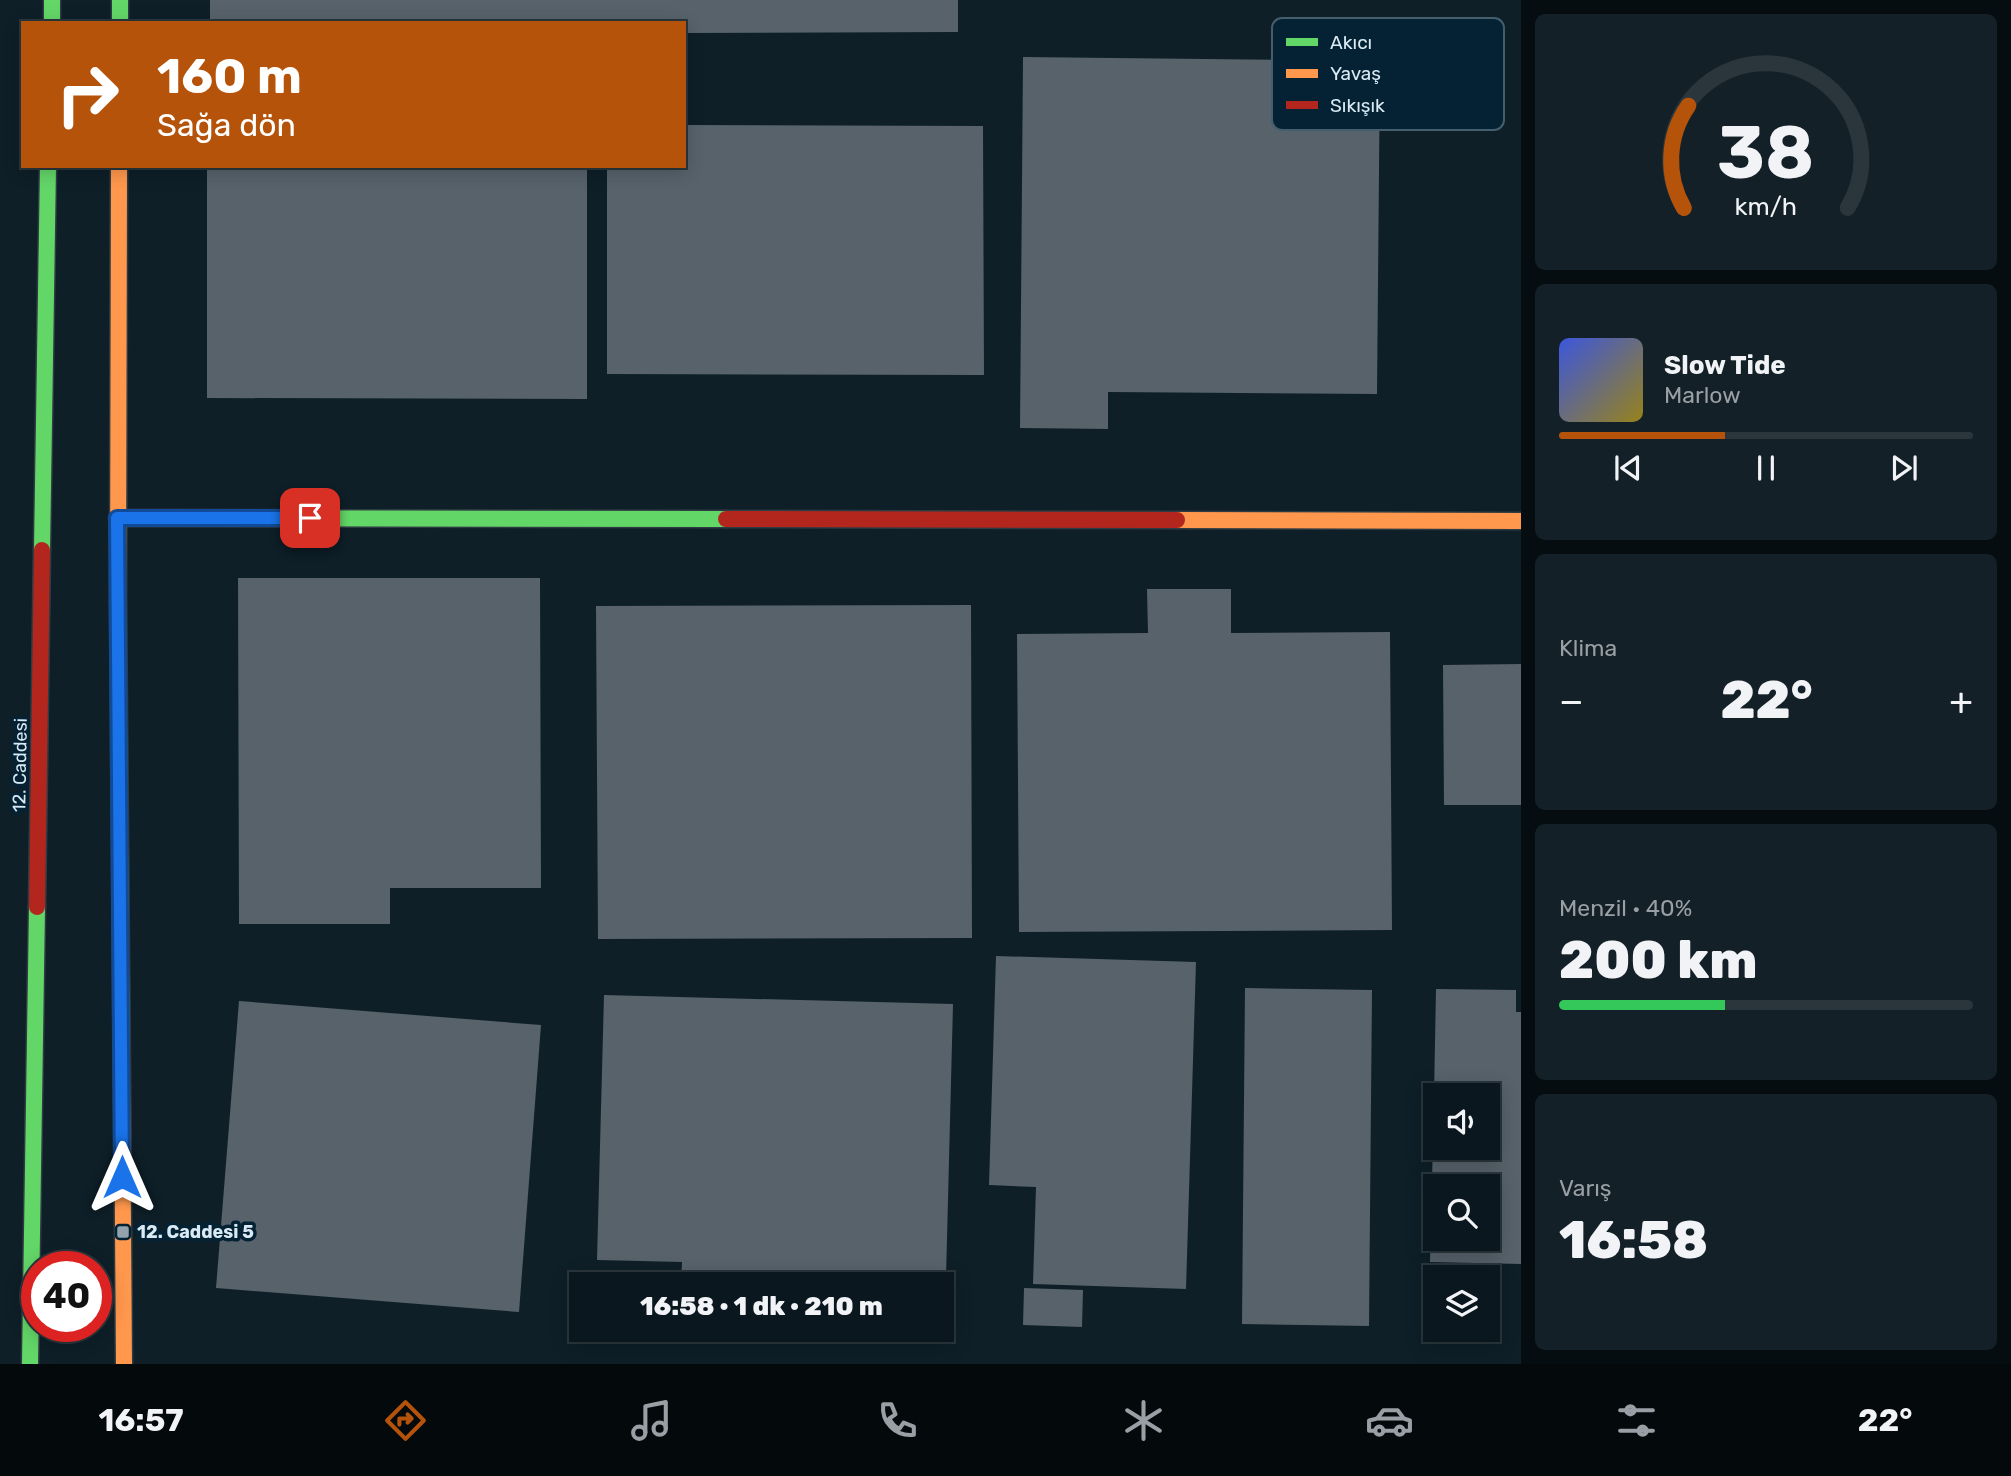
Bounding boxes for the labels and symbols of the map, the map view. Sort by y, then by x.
legend [1272,18,1504,130]
text: Akıcı [1330,31,1372,54]
text: Yavaş [1330,62,1381,85]
text: Sıkışık [1330,94,1385,117]
pin [280,488,340,548]
street label: 12. Caddesi [8,718,32,812]
position arrow [85,1140,159,1214]
place label: 12. Caddesi 5 [137,1221,254,1243]
marker: 12. Caddesi 5 [115,1224,131,1240]
speed limit sign: 40 [21,1251,112,1342]

